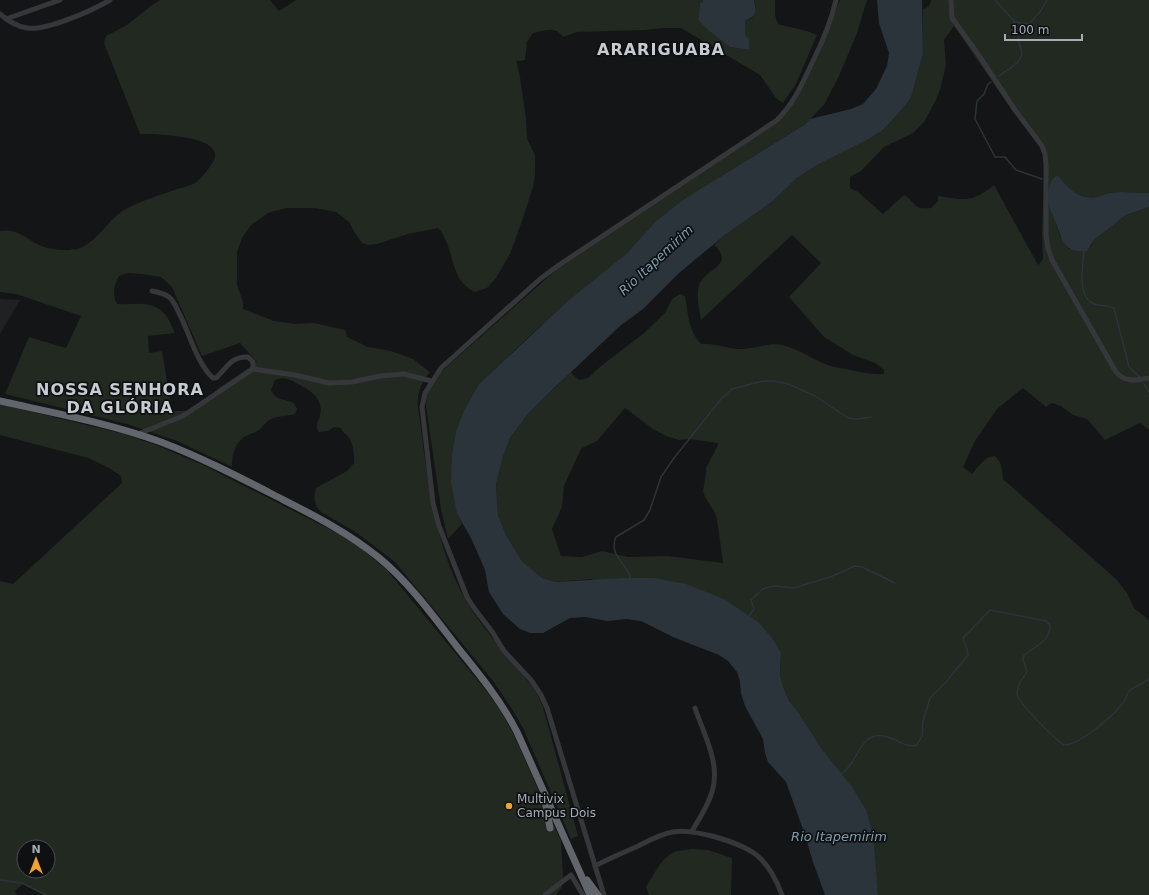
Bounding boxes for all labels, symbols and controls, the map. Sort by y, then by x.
scale bar [1005,16,1082,42]
text: 100 m [1011,23,1049,37]
district label: ARARIGUABA [597,40,725,59]
water label: Rio Itapemirim [616,222,696,298]
district label: NOSSA SENHORA DA GLÓRIA [36,380,204,417]
place label: Multivix Campus Dois [517,792,596,820]
marker: Multivix Campus Dois [504,801,514,811]
water label: Rio Itapemirim [791,829,887,844]
north arrow [16,839,56,879]
text: N [31,843,41,856]

